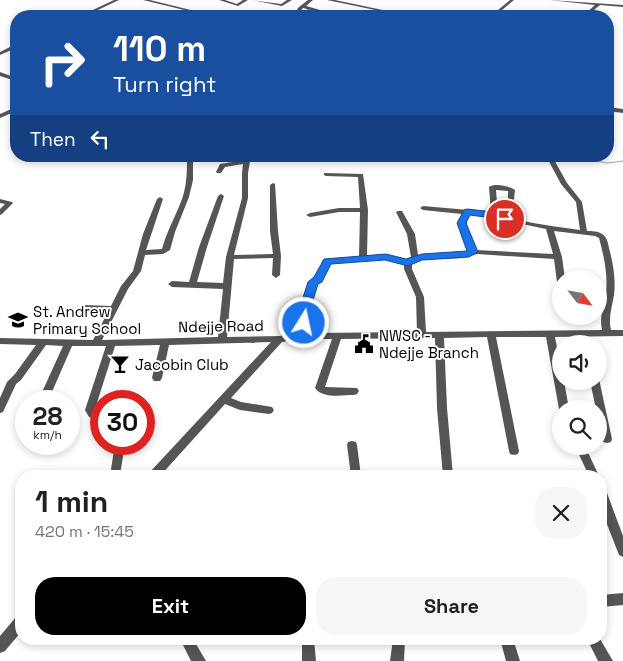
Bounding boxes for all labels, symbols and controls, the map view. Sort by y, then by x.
text: 110 m [113,27,206,71]
icon: right [30,30,95,95]
text: Turn right [113,70,216,98]
icon: left [86,125,114,153]
text: Then [30,127,76,152]
pin [484,198,526,240]
icon: arrive [491,205,519,233]
north arrow [552,270,608,325]
map controls [552,270,607,455]
position arrow [277,296,329,348]
place label: St. Andrew Primary School [33,302,141,338]
school or university icon: St. Andrew Primary School [7,309,29,331]
street label: Ndejje Road [178,316,264,336]
place label: NWSC - Ndejje Branch [379,326,479,362]
public building icon: NWSC - Ndejje Branch [353,333,375,355]
button: sound [552,335,607,390]
bar icon: Jacobin Club [109,353,131,375]
place label: Jacobin Club [135,355,229,374]
speed limit sign: 30 [90,390,155,455]
text: 28 [33,400,62,432]
button: search [552,400,607,455]
text: km/h [33,427,62,443]
text: 1 min [35,482,108,521]
button: close [535,487,587,539]
text: 420 m · 15:45 [35,521,134,542]
button: Exit [35,577,306,635]
button: Share [316,577,587,635]

